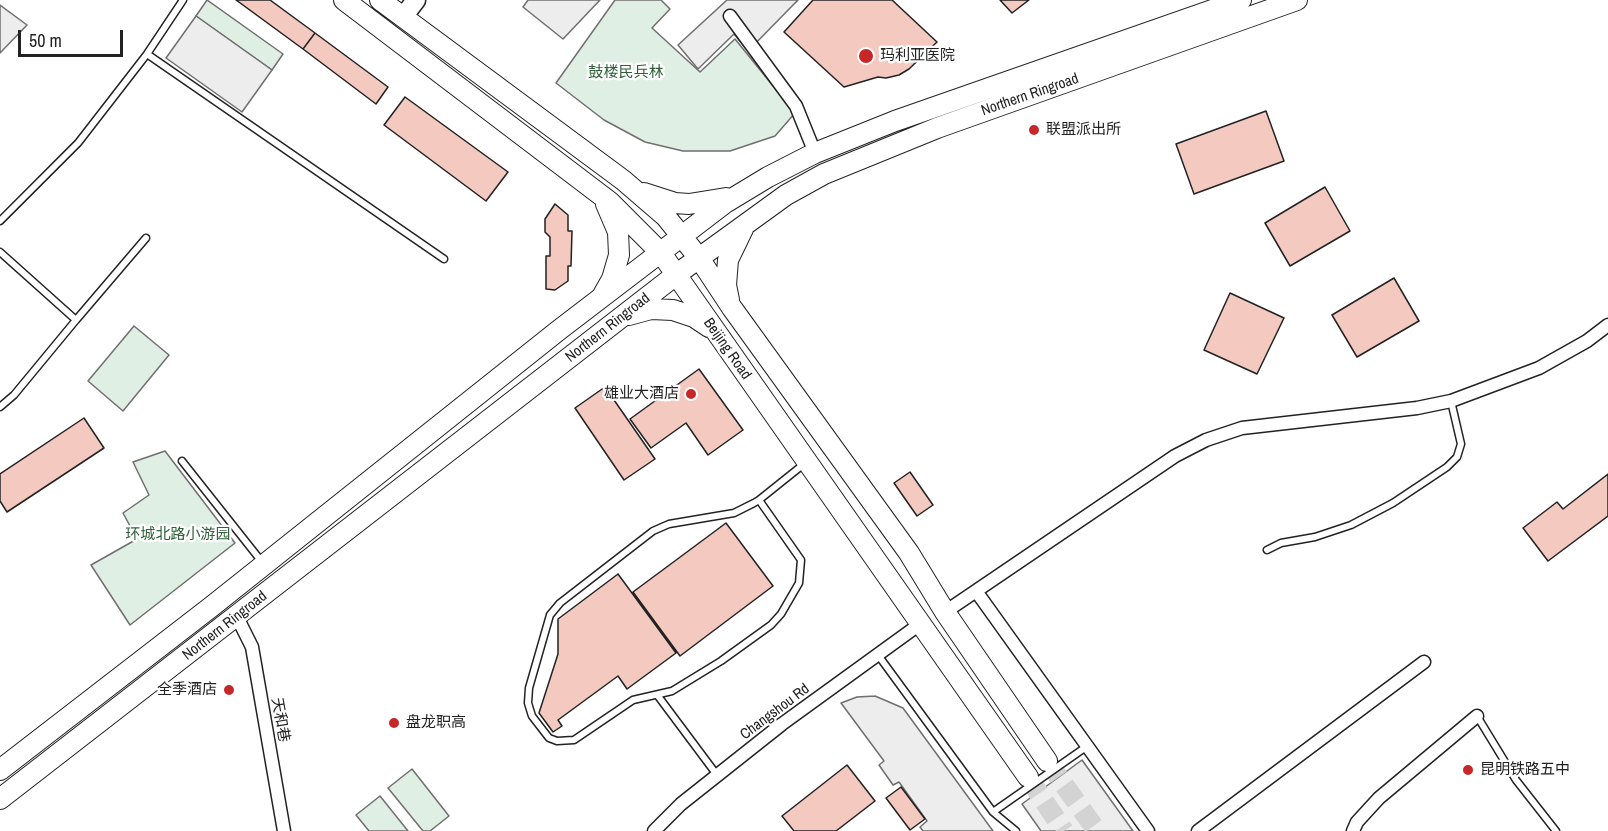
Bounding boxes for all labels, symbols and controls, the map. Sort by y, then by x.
scale bar [21,18,126,56]
text: 50 m [29,28,62,53]
marker: 玛利亚医院 [857,47,875,65]
place label: 玛利亚医院 [880,47,955,65]
park label: 鼓楼民兵林 [589,64,663,82]
street label: Northern Ringroad [979,70,1081,120]
place label: 联盟派出所 [1046,121,1121,139]
marker: 联盟派出所 [1027,123,1041,137]
street label: Northern Ringroad [562,290,654,366]
street label: Beijing Road [699,315,755,383]
place label: 雄业大酒店 [604,385,679,403]
marker: 雄业大酒店 [684,387,698,401]
park label: 环城北路小游园 [126,526,230,544]
street label: Northern Ringroad [179,588,271,664]
street label: Changshou Rd [737,680,813,744]
place label: 全季酒店 [157,681,217,699]
marker: 全季酒店 [222,683,236,697]
street label: 天和巷 [267,696,293,744]
place label: 盘龙职高 [406,714,466,732]
marker: 盘龙职高 [387,716,401,730]
place label: 昆明铁路五中 [1480,761,1570,779]
marker: 昆明铁路五中 [1461,763,1475,777]

